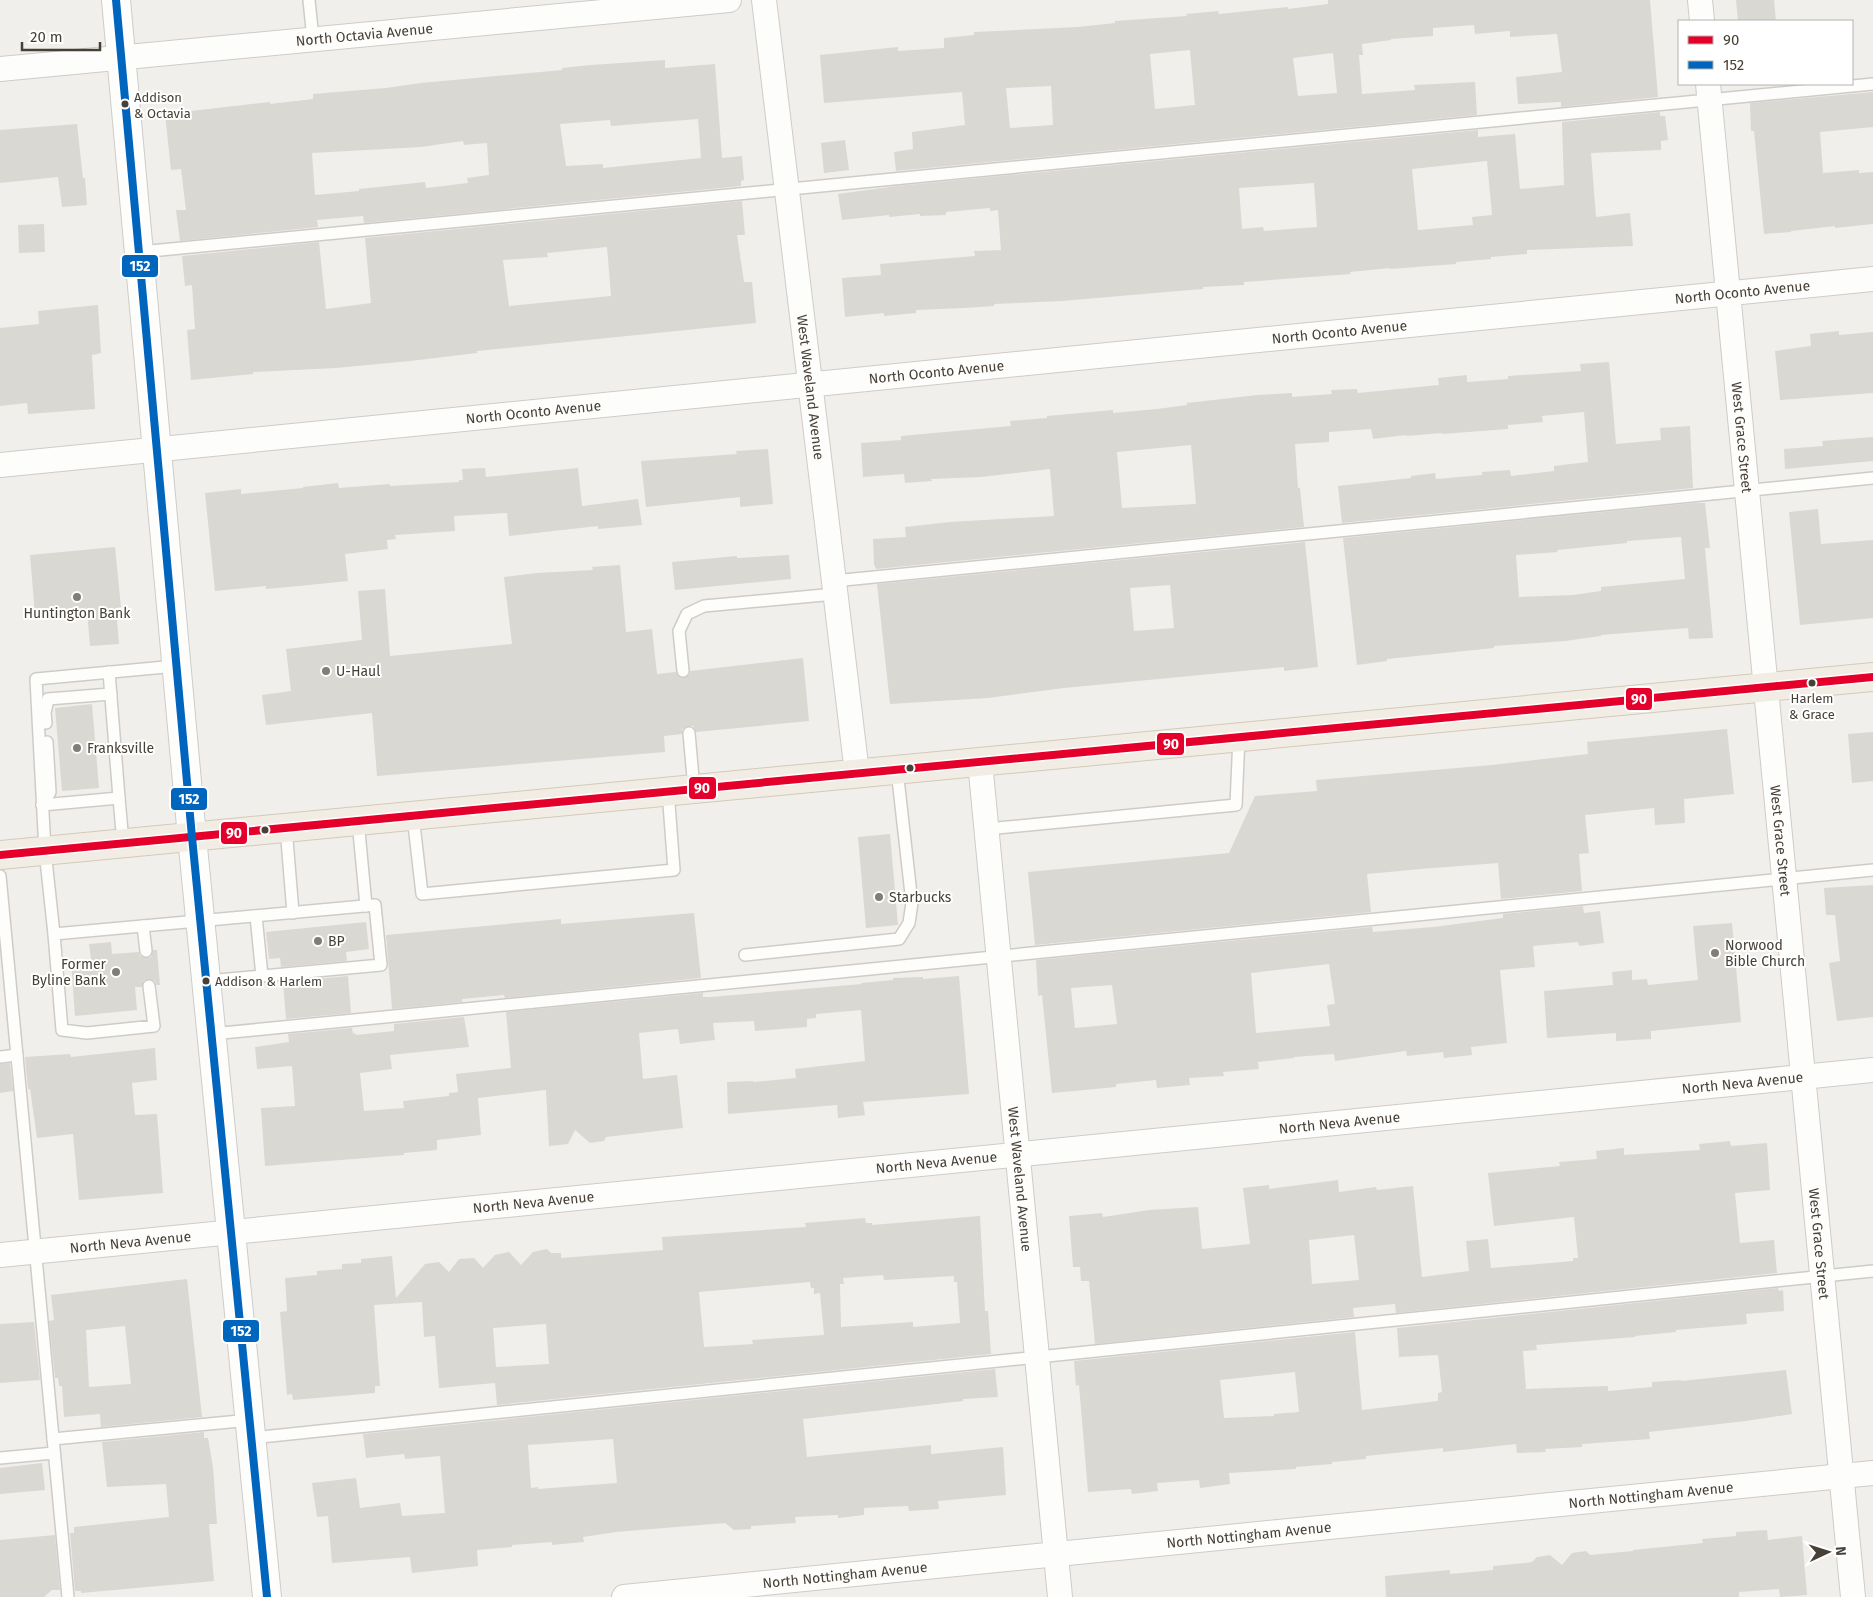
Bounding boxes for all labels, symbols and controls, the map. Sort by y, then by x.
scale bar [22,20,100,52]
street label: North Octavia Avenue [295,20,434,50]
legend [1678,20,1853,85]
text: 20 m [30,28,63,46]
text: 90 [1723,31,1739,49]
text: 152 [1723,56,1744,74]
place label: Addison & Octavia [134,90,191,121]
marker: Addison & Octavia [120,99,130,109]
line badge: 152 [121,254,159,278]
text: 152 [129,258,151,275]
street label: North Oconto Avenue [1674,277,1811,308]
street label: West Waveland Avenue [793,314,827,461]
street label: North Oconto Avenue [1271,317,1408,348]
street label: North Oconto Avenue [868,357,1005,388]
street label: West Grace Street [1728,381,1755,495]
street label: North Oconto Avenue [465,397,602,428]
marker: Huntington Bank [71,591,83,603]
place label: Huntington Bank [24,605,131,622]
place label: U-Haul [336,663,380,680]
marker: U-Haul [320,665,332,677]
marker: Harlem & Grace [1807,678,1817,688]
line badge: 90 [1625,687,1653,711]
text: 90 [1631,691,1647,708]
place label: Harlem & Grace [1789,691,1835,722]
line badge: 90 [1156,732,1185,756]
text: 90 [1163,736,1179,753]
place label: Franksville [87,740,154,757]
marker: Franksville [71,742,83,754]
unlabelled marker [905,763,915,773]
line badge: 90 [688,776,717,800]
text: 90 [694,780,710,797]
street label: West Grace Street [1766,784,1794,898]
line badge: 152 [170,787,208,811]
text: 152 [178,791,200,808]
line badge: 90 [220,821,248,845]
text: 90 [226,825,242,842]
unlabelled marker [260,825,270,835]
place label: Starbucks [889,889,952,906]
marker: Starbucks [873,891,885,903]
place label: BP [328,933,345,950]
marker: BP [312,935,324,947]
place label: Norwood Bible Church [1725,937,1805,970]
marker: Norwood Bible Church [1709,947,1721,959]
place label: Former Byline Bank [32,956,107,989]
marker: Former Byline Bank [110,966,122,978]
place label: Addison & Harlem [215,974,322,989]
marker: Addison & Harlem [201,976,211,986]
street label: North Neva Avenue [1681,1069,1804,1098]
street label: West Waveland Avenue [1004,1106,1035,1253]
street label: North Neva Avenue [1278,1109,1401,1138]
street label: North Neva Avenue [875,1149,998,1177]
street label: West Grace Street [1805,1187,1833,1301]
street label: North Neva Avenue [472,1188,595,1217]
street label: North Neva Avenue [69,1228,192,1257]
line badge: 152 [222,1319,260,1343]
text: 152 [230,1323,252,1340]
street label: North Nottingham Avenue [1568,1479,1734,1512]
street label: North Nottingham Avenue [1166,1519,1332,1552]
north arrow [1803,1527,1853,1577]
text: N [1832,1546,1849,1556]
street label: North Nottingham Avenue [762,1559,928,1592]

